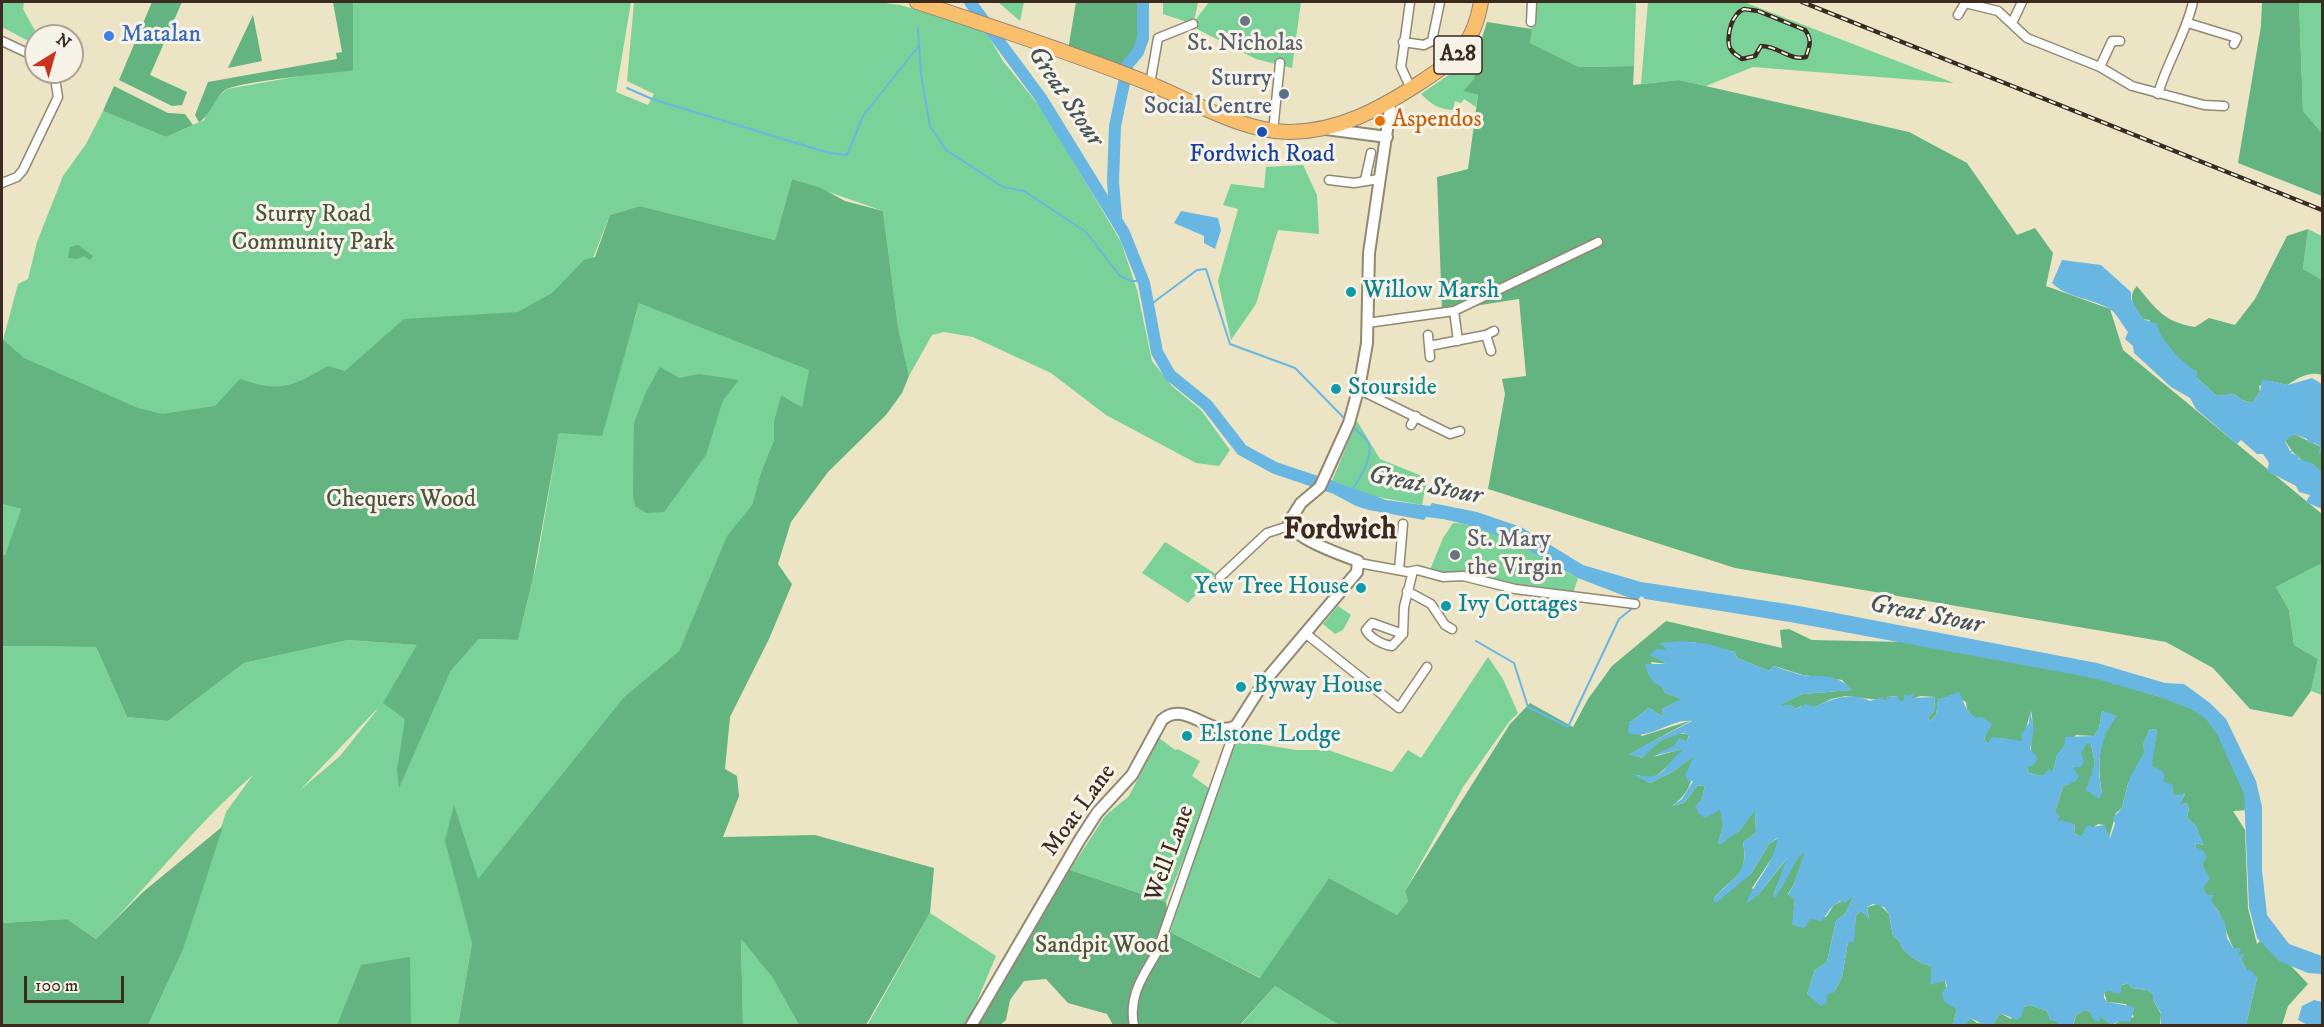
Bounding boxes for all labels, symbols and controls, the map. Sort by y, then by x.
marker: St. Nicholas [1238,14,1252,28]
place label: Matalan [121,22,201,50]
north arrow [24,24,84,84]
text: N [52,29,75,53]
marker: Matalan [102,29,116,43]
place label: St. Nicholas [1187,31,1303,59]
road number: A28 [1434,36,1482,74]
water label: Great Stour [1019,41,1109,153]
place label: Sturry Social Centre [1144,66,1272,122]
marker: Sturry Social Centre [1277,87,1291,101]
place label: Aspendos [1392,107,1481,135]
marker: Aspendos [1373,114,1387,128]
marker: Fordwich Road [1255,125,1269,139]
place label: Fordwich Road [1189,142,1335,170]
park label: Sturry Road Community Park [232,202,394,258]
place label: Willow Marsh [1363,278,1499,306]
marker: Willow Marsh [1344,285,1358,299]
place label: Stourside [1348,375,1437,403]
marker: Stourside [1329,382,1343,396]
water label: Great Stour [1366,461,1484,513]
park label: Chequers Wood [326,487,476,515]
district label: Fordwich [1283,514,1397,550]
place label: St. Mary the Virgin [1467,527,1563,583]
marker: St. Mary the Virgin [1448,548,1462,562]
place label: Yew Tree House [1194,574,1349,602]
marker: Yew Tree House [1354,581,1368,595]
water label: Great Stour [1867,590,1985,642]
place label: Ivy Cottages [1458,592,1577,620]
marker: Ivy Cottages [1439,599,1453,613]
place label: Byway House [1253,673,1382,701]
marker: Byway House [1234,680,1248,694]
place label: Elstone Lodge [1199,722,1341,750]
marker: Elstone Lodge [1180,729,1194,743]
street label: Moat Lane [1037,760,1123,862]
street label: Well Lane [1140,802,1202,906]
park label: Sandpit Wood [1035,933,1169,961]
scale bar [27,964,128,1002]
text: 100 m [35,975,78,997]

